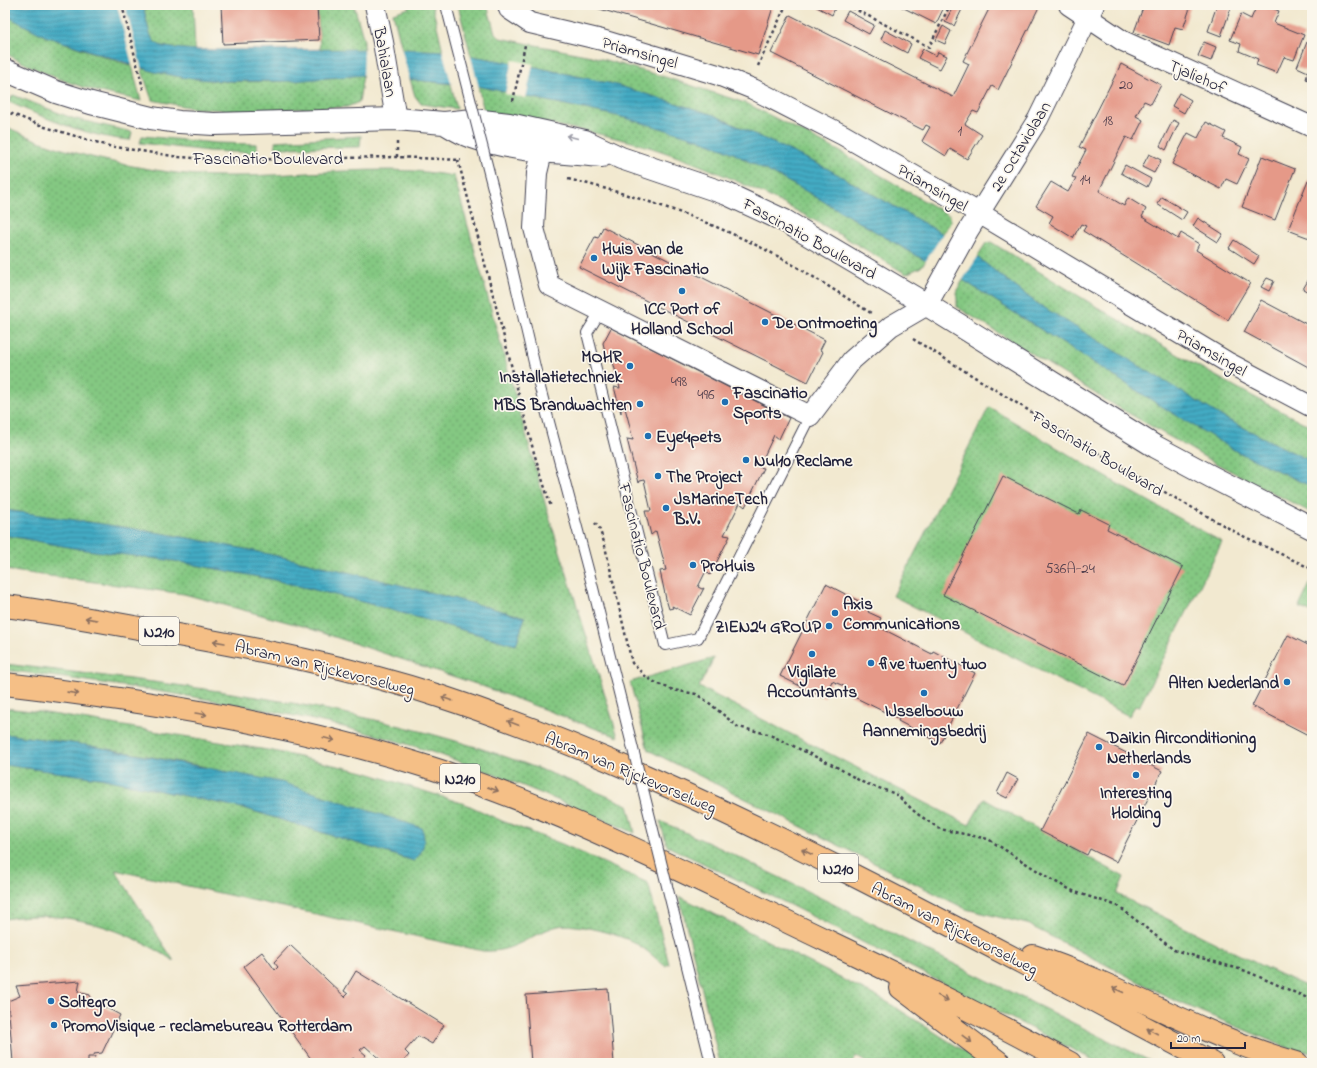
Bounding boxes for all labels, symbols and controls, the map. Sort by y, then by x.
street label: Bahialaan [366,24,403,99]
street label: Priamsingel [598,31,681,78]
street label: Tjaliehof [1165,54,1230,101]
house number: 20 [1119,74,1133,96]
street label: 2e Octaviolaan [984,97,1058,197]
house number: 18 [1103,110,1114,132]
house number: 1 [958,120,963,142]
one-way arrow [566,133,579,141]
street label: Fascinatio Boulevard [192,147,343,172]
street label: Priamsingel [891,158,972,220]
house number: 14 [1080,169,1090,191]
street label: Fascinatio Boulevard [737,192,881,287]
place label: Huis van de Wijk Fascinatio [602,237,709,282]
marker: Huis van de Wijk Fascinatio [589,253,599,263]
marker: ICC Port of Holland School [677,286,687,296]
place label: ICC Port of Holland School [631,297,733,342]
place label: De Ontmoeting [772,311,877,338]
marker: De Ontmoeting [760,317,770,327]
street label: Priamsingel [1170,323,1251,385]
place label: MOHR Installatietechniek [499,345,623,390]
marker: MOHR Installatietechniek [625,361,635,371]
house number: 498 [671,371,688,393]
place label: Fascinatio Sports [732,381,808,426]
house number: 496 [697,384,715,406]
place label: MBS Brandwachten [494,393,633,418]
marker: Fascinatio Sports [720,397,730,407]
marker: MBS Brandwachten [635,399,645,409]
street label: Fascinatio Boulevard [1026,404,1168,504]
place label: Eye4pets [656,425,722,452]
marker: Eye4pets [643,431,653,441]
place label: Nul10 Reclame [754,449,854,474]
marker: Nul10 Reclame [741,455,751,465]
place label: The Project [666,465,743,490]
marker: The Project [653,471,663,481]
street label: Fascinatio Boulevard [611,480,672,633]
place label: JsMarineTech B.V. [673,487,768,532]
marker: JsMarineTech B.V. [661,503,671,513]
place label: ProHuis [701,554,756,579]
house number: 536A-24 [1045,558,1095,580]
marker: ProHuis [688,560,698,570]
place label: Axis Communications [843,592,960,637]
marker: Axis Communications [830,608,840,618]
one-way arrow [85,615,98,623]
place label: ZIEN24 GROUP [715,615,821,640]
road number: N210 [139,617,179,645]
marker: ZIEN24 GROUP [824,621,834,631]
street label: Abram van Rijckevorselweg [232,634,417,705]
one-way arrow [213,638,226,646]
marker: Vigilate Accountants [807,649,817,659]
place label: five twenty two [878,652,987,679]
marker: five twenty two [866,658,876,668]
place label: Vigilate Accountants [767,660,857,705]
place label: Alten Nederland [1168,671,1279,696]
marker: Alten Nederland [1282,677,1292,687]
marker: IJsselbouw Aannemingsbedrij [919,688,929,698]
one-way arrow [66,690,79,698]
one-way arrow [442,694,454,702]
place label: IJsselbouw Aannemingsbedrij [863,699,987,746]
one-way arrow [194,710,207,718]
one-way arrow [507,719,520,726]
street label: Abram van Rijckevorselweg [540,726,720,823]
place label: Daikin Airconditioning Netherlands [1106,726,1256,771]
one-way arrow [322,736,335,744]
marker: Daikin Airconditioning Netherlands [1094,742,1104,752]
road number: N210 [440,764,480,792]
marker: Interesting Holding [1131,770,1141,780]
place label: Interesting Holding [1100,781,1172,828]
one-way arrow [487,786,500,793]
one-way arrow [801,848,813,855]
road number: N210 [818,854,858,882]
street label: Abram van Rijckevorselweg [866,876,1042,984]
one-way arrow [1113,986,1125,994]
place label: Soltegro [59,990,116,1017]
one-way arrow [937,995,949,1002]
marker: Soltegro [46,996,56,1006]
place label: PromoVisique - reclamebureau Rotterdam [62,1014,352,1039]
marker: PromoVisique - reclamebureau Rotterdam [49,1020,59,1030]
scale bar [1171,1024,1245,1050]
one-way arrow [1147,1027,1159,1035]
text: 20 m [1177,1030,1200,1048]
one-way arrow [962,1034,973,1043]

